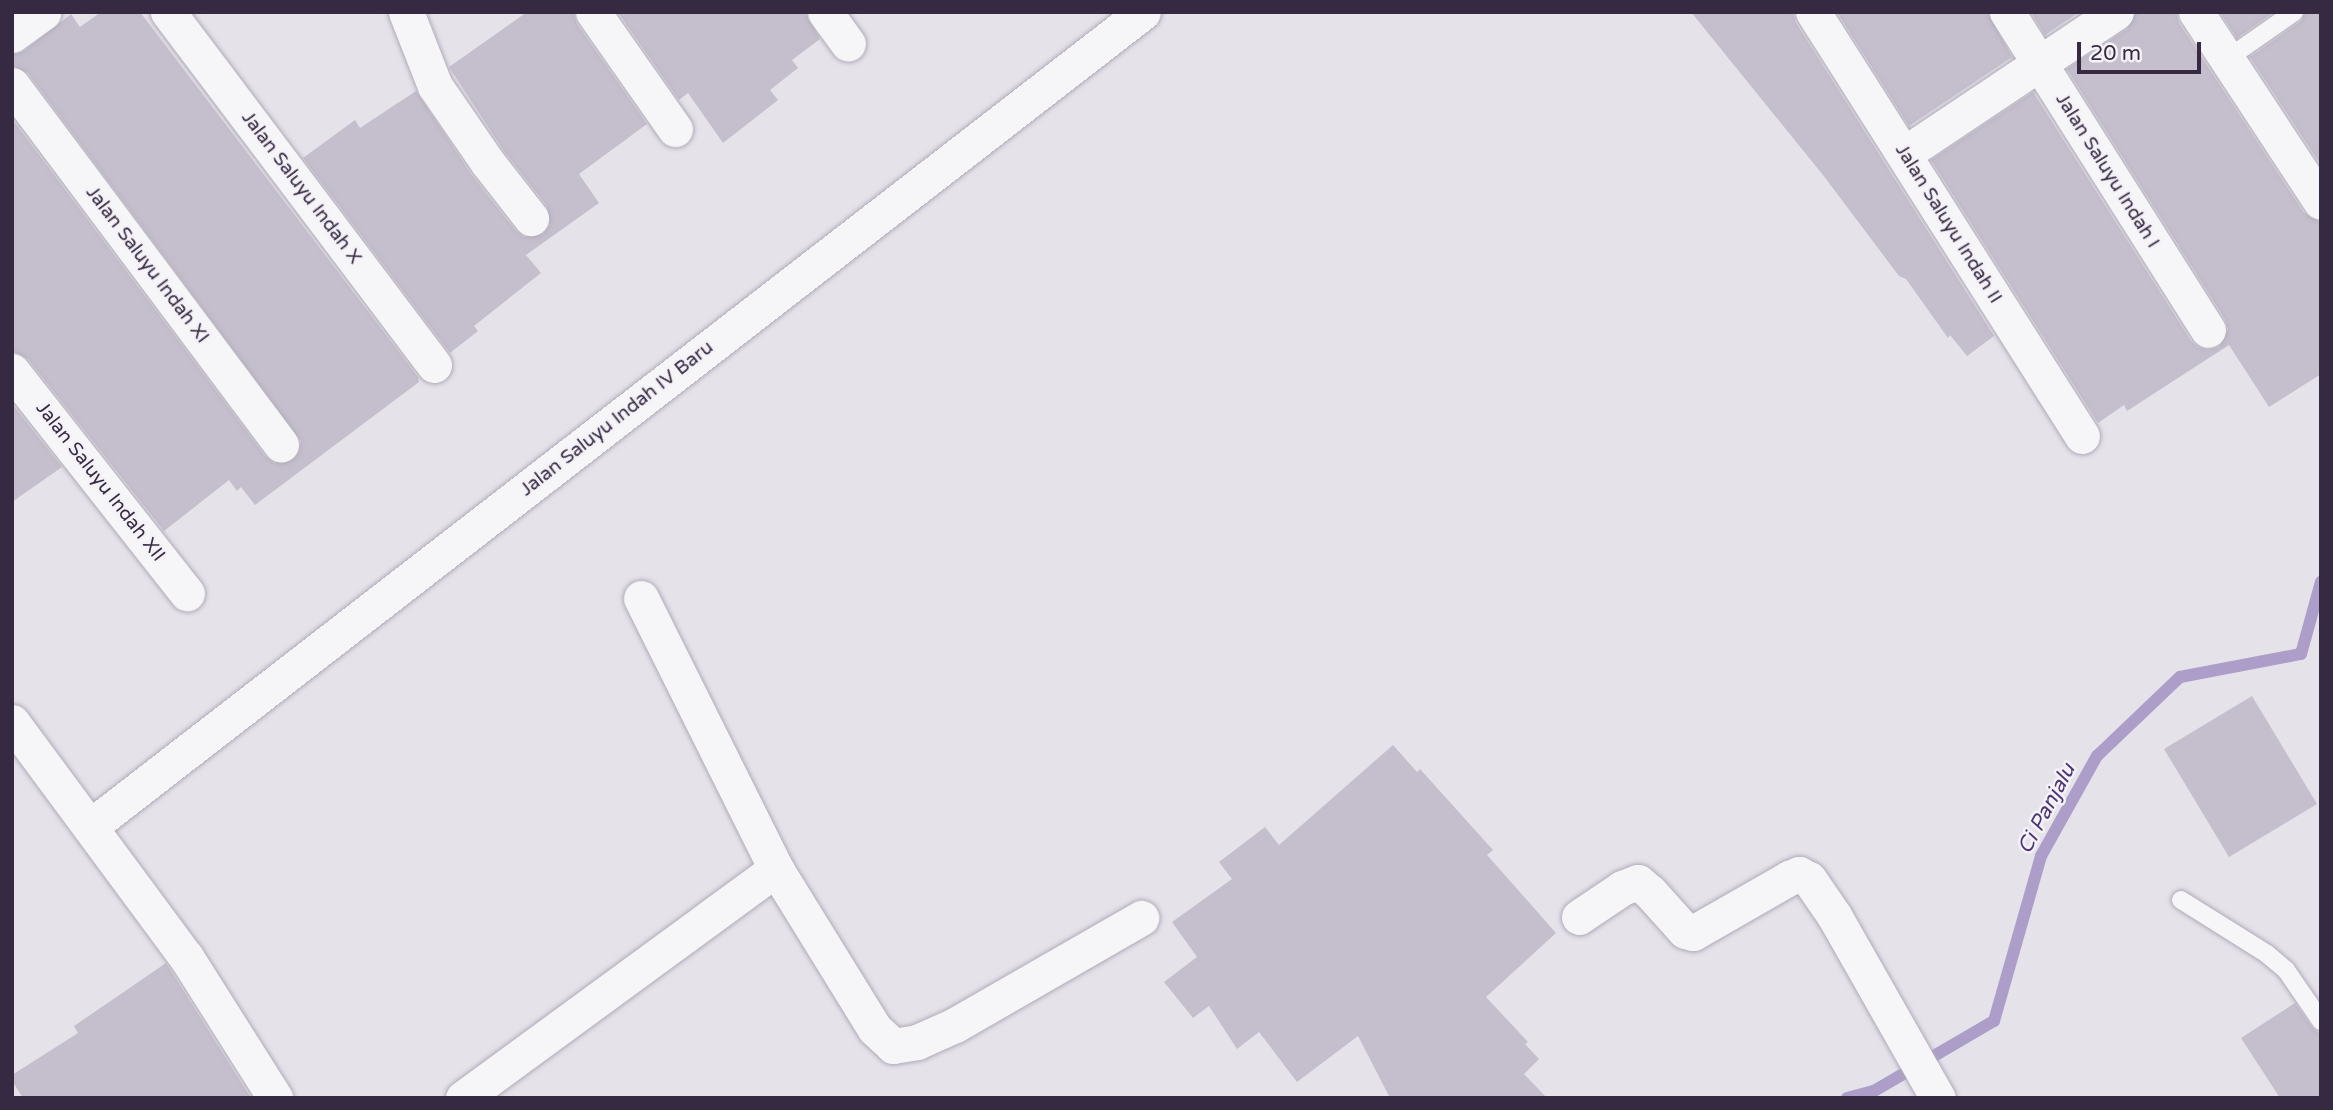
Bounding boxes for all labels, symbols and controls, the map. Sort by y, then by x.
scale bar [2081,28,2205,72]
text: 20 m [2090,41,2141,66]
street label: Jalan Saluyu Indah I [2050,89,2164,253]
street label: Jalan Saluyu Indah X [236,107,366,269]
street label: Jalan Saluyu Indah II [1890,140,2006,308]
street label: Jalan Saluyu Indah XI [80,182,214,348]
street label: Jalan Saluyu Indah IV Baru [516,336,718,502]
street label: Jalan Saluyu Indah XII [31,398,169,566]
water label: Ci Panjalu [2013,760,2081,858]

